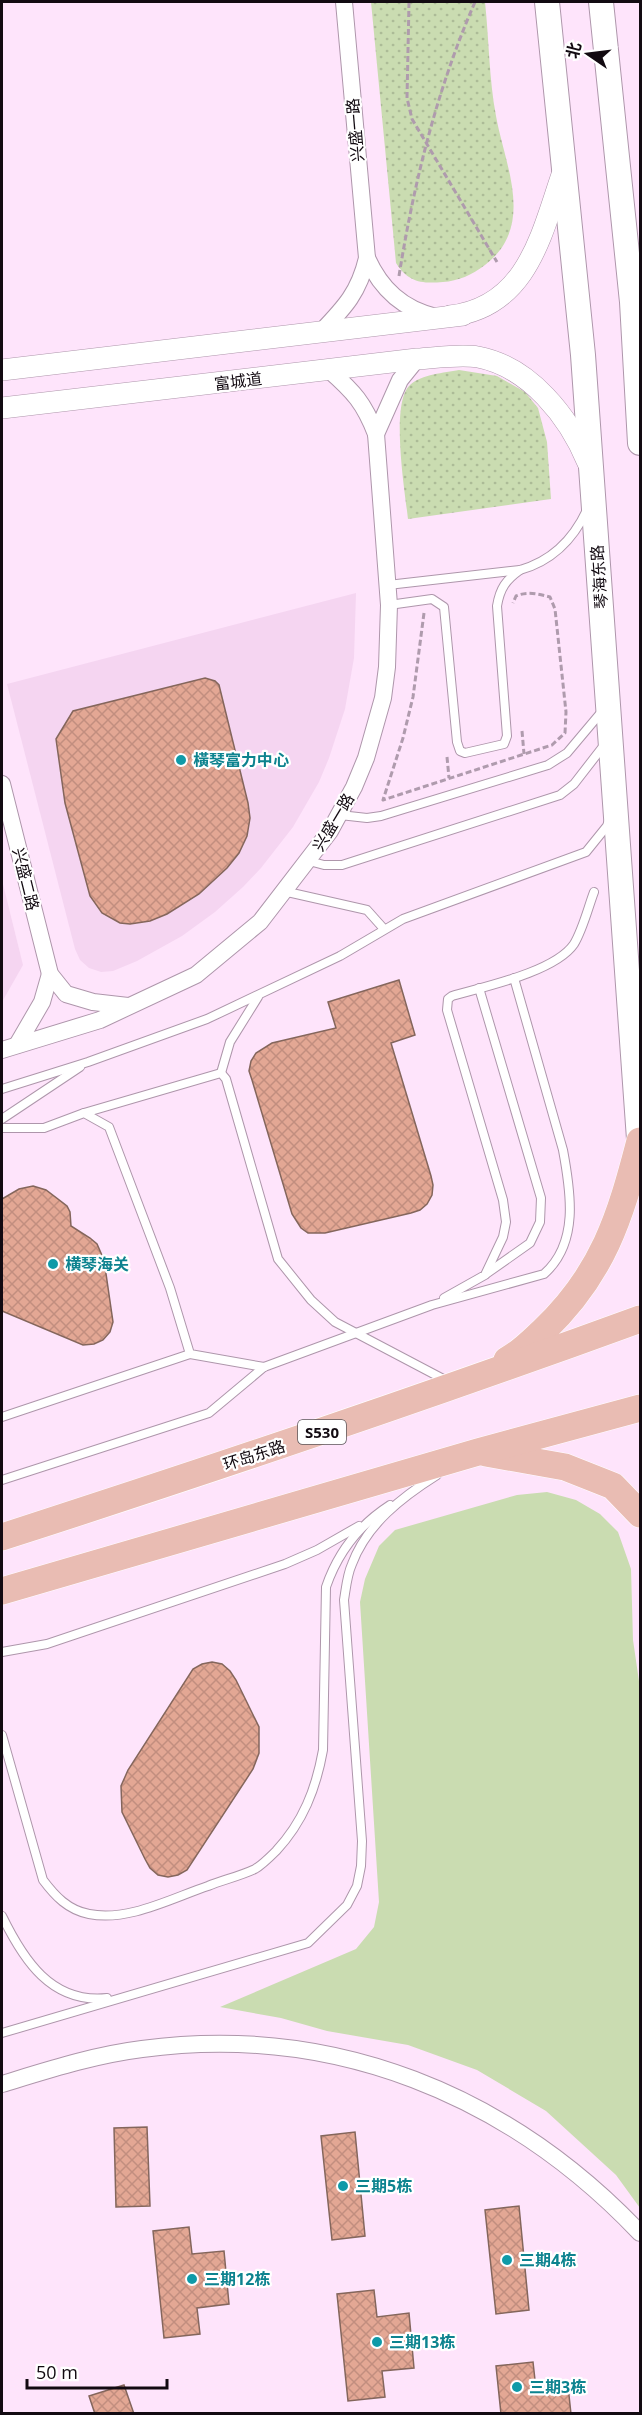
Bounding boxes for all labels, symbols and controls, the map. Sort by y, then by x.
north arrow [558,24,618,84]
text: 北 [561,40,586,61]
street label: 兴盛一路 [341,97,369,163]
street label: 富城道 [213,367,263,395]
street label: 琴海东路 [586,544,612,610]
place label: 橫琴富力中心 [193,749,289,771]
marker: 橫琴富力中心 [174,753,188,767]
street label: 兴盛一路 [307,789,359,855]
street label: 兴盛二路 [8,845,44,913]
place label: 横琴海关 [65,1253,129,1275]
marker: 横琴海关 [46,1257,60,1271]
road number: S530 [298,1420,346,1444]
street label: 环岛东路 [220,1435,288,1475]
place label: 三期5栋 [355,2175,412,2197]
marker: 三期5栋 [336,2179,350,2193]
place label: 三期4栋 [519,2249,576,2271]
marker: 三期4栋 [500,2253,514,2267]
place label: 三期12栋 [204,2268,270,2290]
marker: 三期12栋 [185,2272,199,2286]
place label: 三期13栋 [389,2331,455,2353]
marker: 三期13栋 [370,2335,384,2349]
scale bar [27,2352,166,2390]
text: 50 m [36,2360,78,2384]
place label: 三期3栋 [529,2376,586,2398]
marker: 三期3栋 [510,2380,524,2394]

